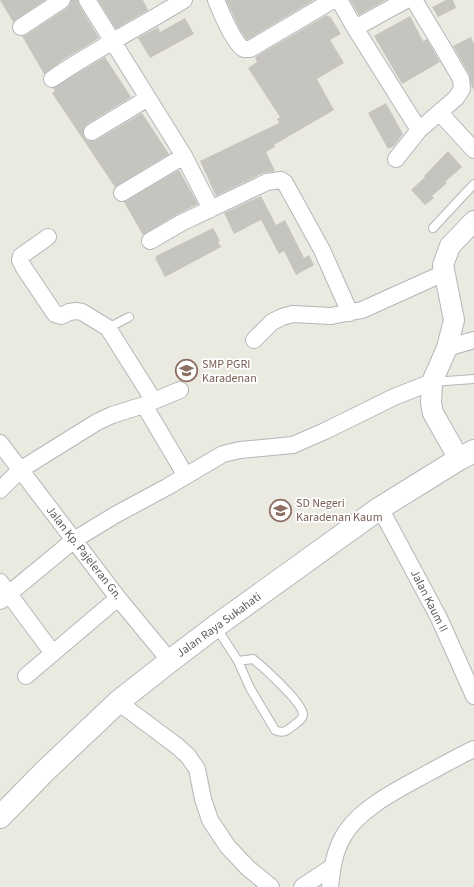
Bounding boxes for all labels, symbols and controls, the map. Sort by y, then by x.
place label: SMP PGRI Karadenan [202,356,257,387]
school or university icon: SMP PGRI Karadenan [174,358,200,384]
place label: SD Negeri Karadenan Kaum [296,495,383,526]
school or university icon: SD Negeri Karadenan Kaum [268,497,294,523]
street label: Jalan Kp. Pajeleran Gn. [42,503,126,603]
street label: Jalan Kaum II [406,567,452,635]
street label: Jalan Raya Sukahati [173,588,265,661]

